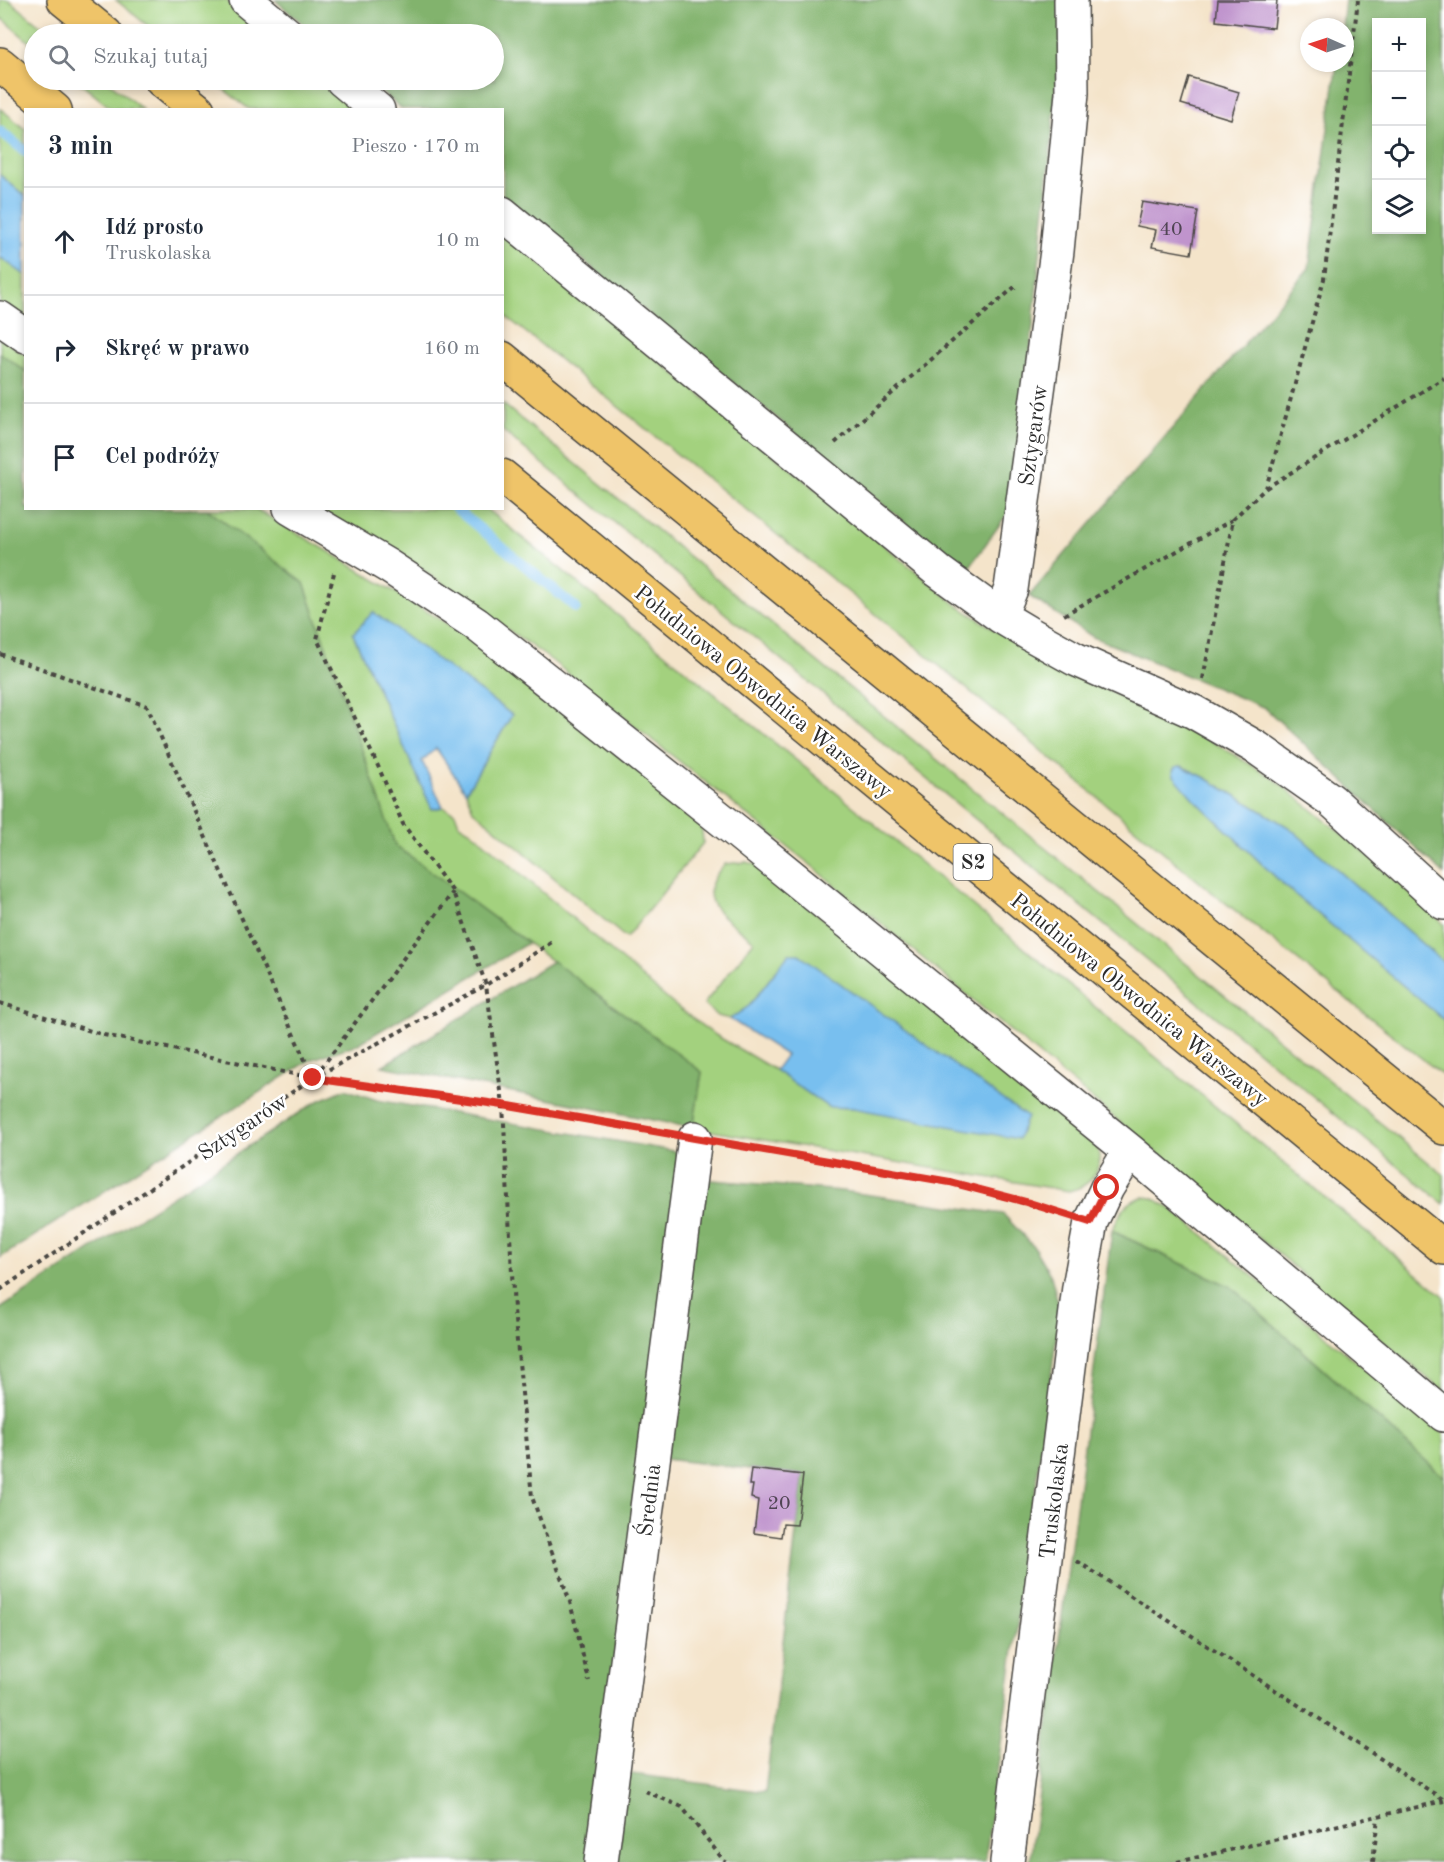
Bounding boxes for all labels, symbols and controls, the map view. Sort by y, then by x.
north arrow [1300,18,1354,72]
map controls [1372,18,1426,234]
button: + [1372,18,1426,72]
search box [24,24,504,90]
icon: search [45,41,78,74]
text: Szukaj tutaj [93,46,209,68]
button: − [1372,72,1426,126]
button: locate [1372,126,1426,180]
text: 3 min [48,134,113,160]
text: Pieszo · 170 m [351,137,480,157]
button: layers [1372,180,1426,234]
text: Idź prosto [105,217,204,239]
house number: 40 [1159,220,1183,240]
icon: ahead [48,225,81,258]
text: 10 m [435,231,480,251]
text: Truskolaska [105,244,211,264]
icon: right [48,333,81,366]
text: Skręć w prawo [105,338,250,360]
text: 160 m [424,339,480,359]
street label: Sztygarów [1016,383,1052,487]
icon: arrive [48,441,81,474]
text: Cel podróży [105,446,220,468]
street label: Południowa Obwodnica Warszawy [630,582,896,804]
road number: S2 [954,844,992,880]
street label: Południowa Obwodnica Warszawy [1006,890,1272,1112]
route end [299,1064,325,1090]
street label: Sztygarów [195,1090,292,1165]
route start [1093,1174,1119,1200]
street label: Truskolaska [1037,1442,1073,1561]
street label: Średnia [631,1462,665,1538]
house number: 20 [767,1494,791,1514]

